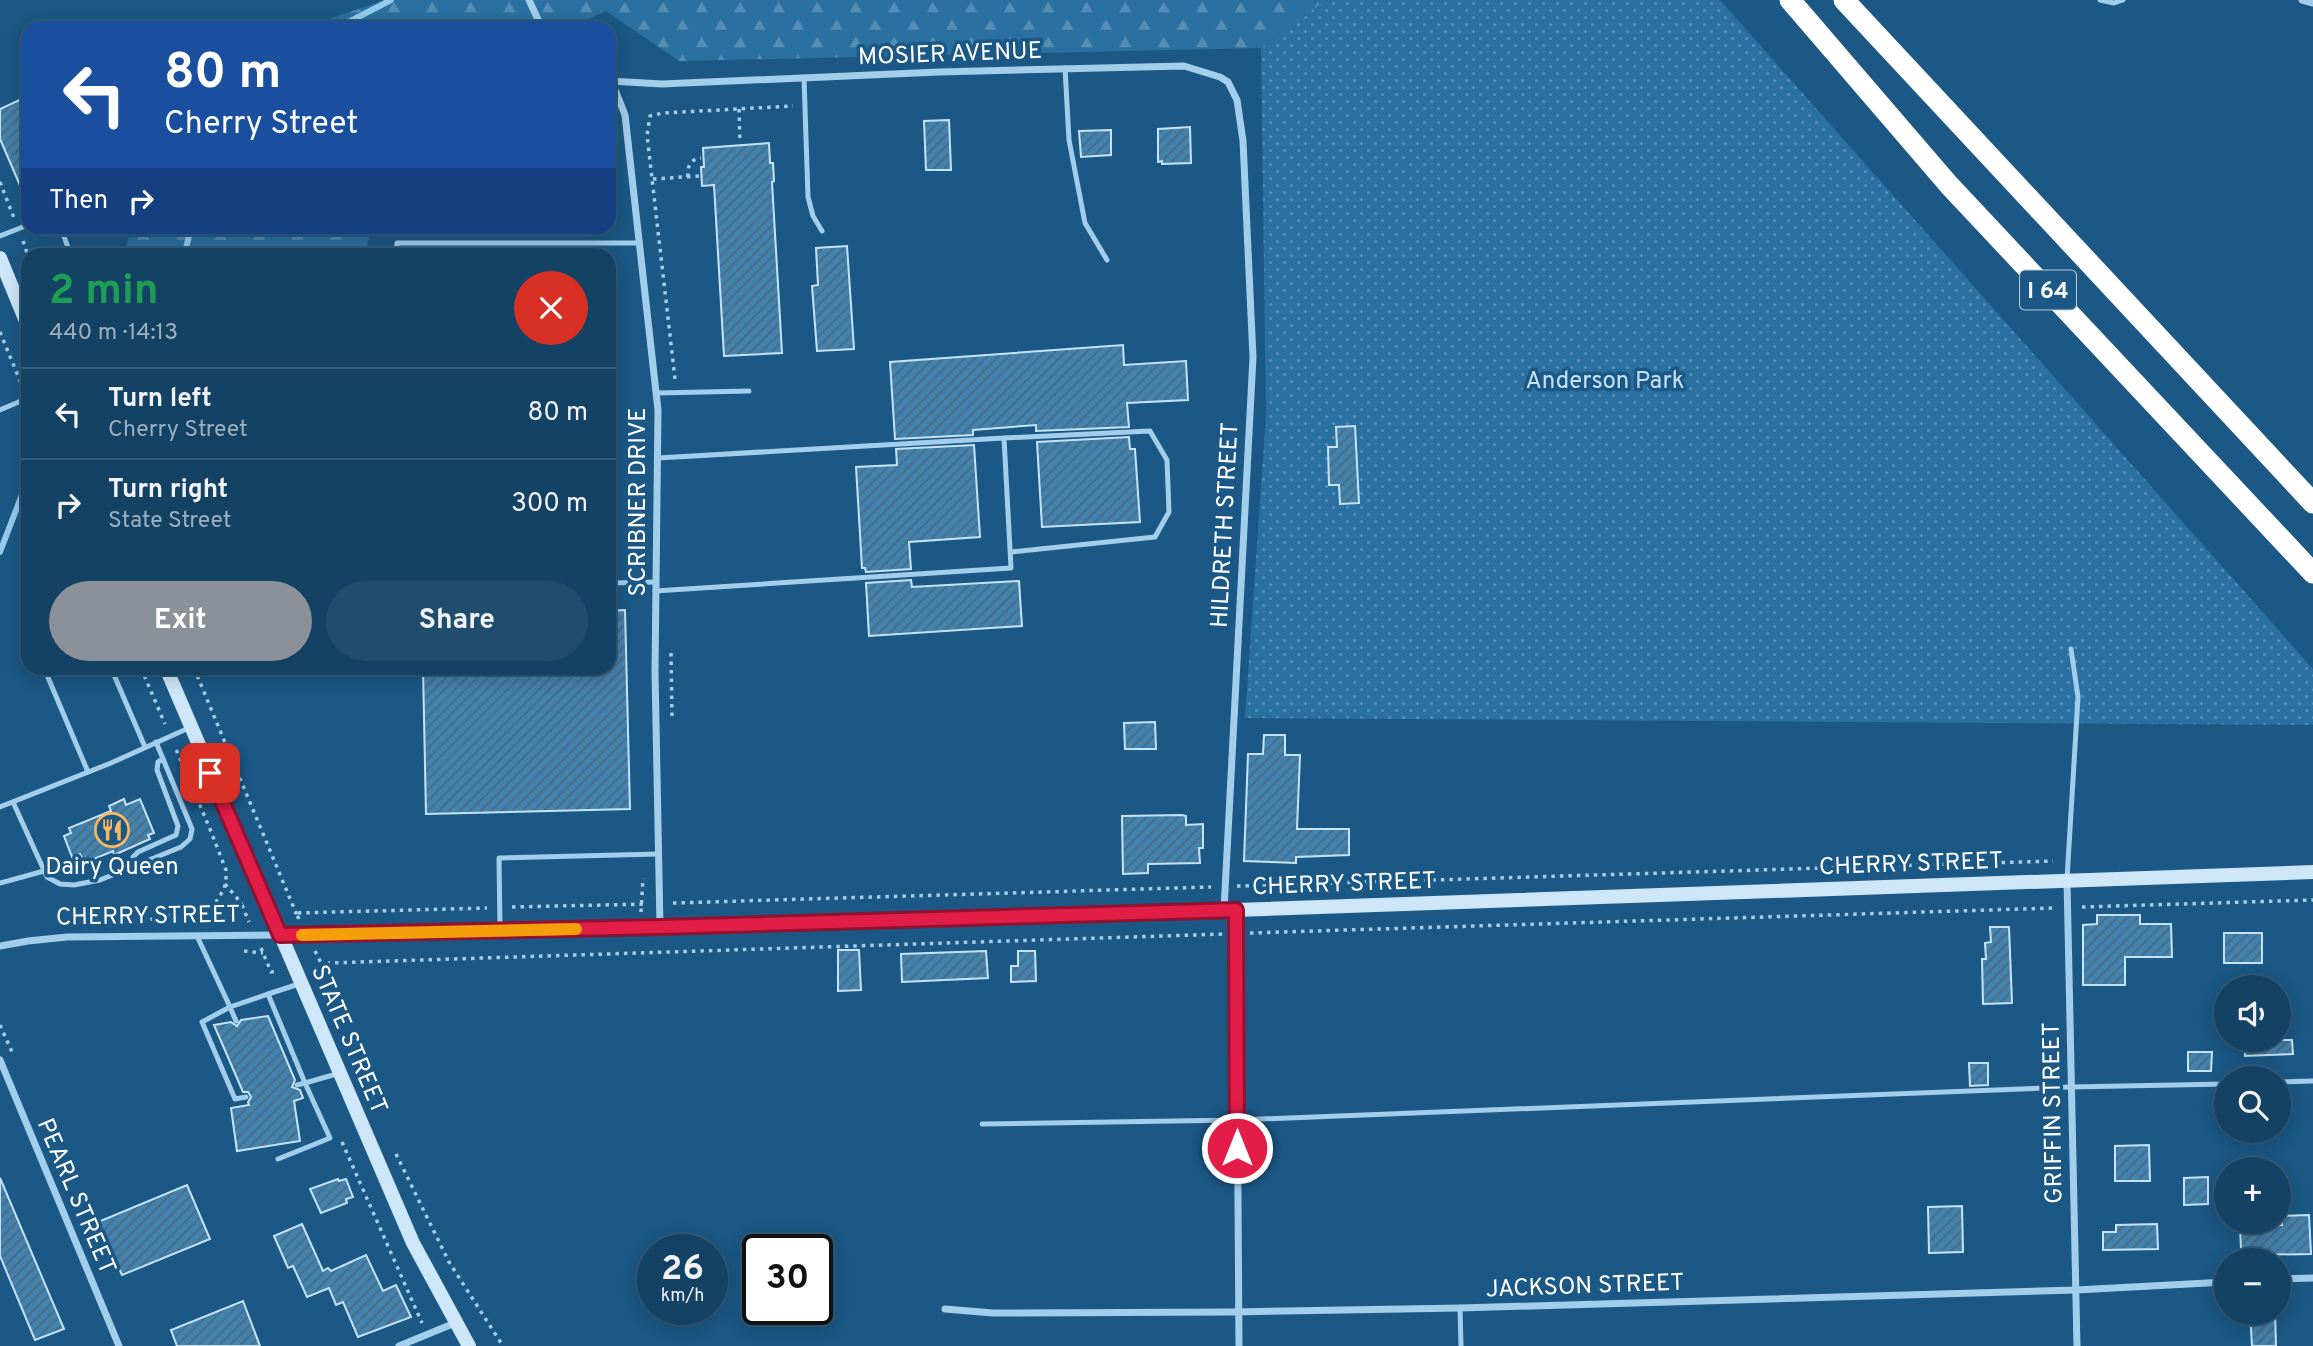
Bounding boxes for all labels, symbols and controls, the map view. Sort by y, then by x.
street label: MOSIER AVENUE [858,37,1043,73]
text: 80 m [164,44,281,106]
icon: left [49,49,140,140]
text: Cherry Street [164,105,358,145]
icon: right [122,182,160,220]
text: Then [49,185,108,218]
text: 2 min [49,266,159,319]
road number: I 64 [2020,270,2076,310]
button: close [514,271,588,345]
text: 440 m · 14:13 [49,319,178,348]
park label: Anderson Park [1526,367,1684,397]
text: Turn left [108,383,212,416]
icon: left [49,395,87,433]
text: 80 m [528,397,588,430]
street label: SCRIBNER DRIVE [624,407,654,597]
text: Cherry Street [108,416,248,445]
street label: HILDRETH STREET [1206,421,1246,629]
text: Turn right [108,474,228,507]
icon: right [49,486,87,524]
text: 300 m [511,488,588,521]
text: State Street [108,507,231,536]
button: Exit [49,581,312,661]
button: Share [326,581,588,661]
pin [180,743,240,803]
icon: arrive [191,754,229,792]
restaurant icon: Dairy Queen [93,811,131,849]
street label: CHERRY STREET [1819,847,2004,883]
place label: Dairy Queen [45,853,179,883]
street label: CHERRY STREET [1252,867,1437,903]
street label: CHERRY STREET [56,900,240,934]
street label: STATE STREET [303,961,393,1119]
map controls [2214,975,2291,1325]
button: sound [2214,975,2291,1052]
street label: GRIFFIN STREET [2037,1022,2071,1204]
button: search [2214,1066,2291,1143]
position arrow [1200,1111,1274,1185]
street label: PEARL STREET [29,1114,121,1279]
button: + [2214,1157,2291,1234]
speed limit sign: 30 [742,1234,833,1325]
text: 26 [661,1248,704,1292]
button: − [2214,1248,2291,1325]
street label: JACKSON STREET [1485,1269,1685,1305]
text: km/h [661,1285,704,1308]

